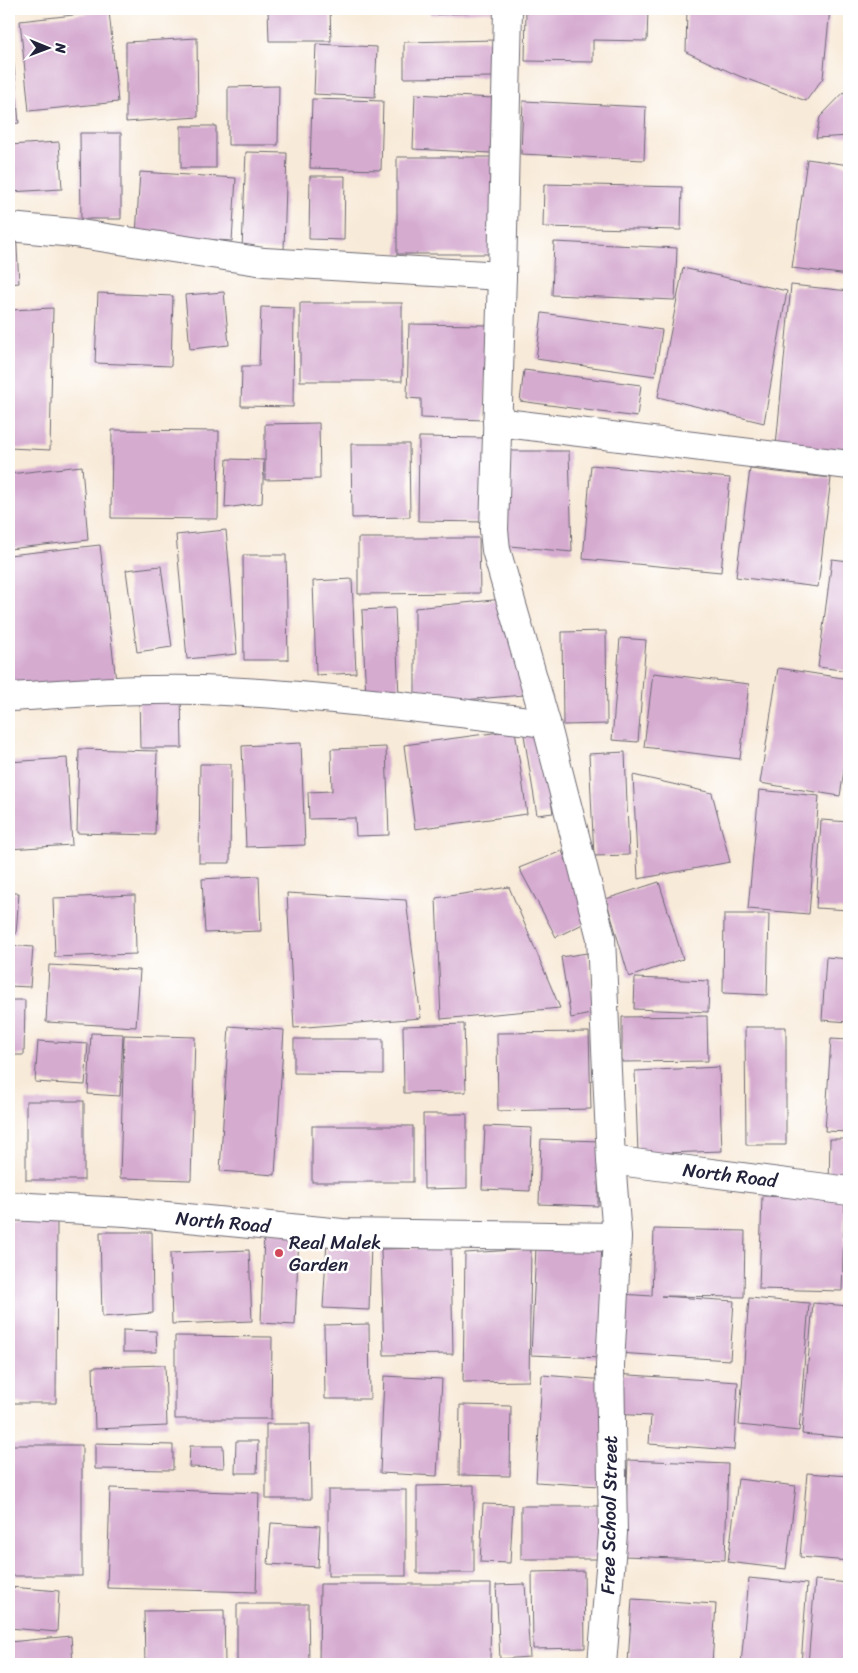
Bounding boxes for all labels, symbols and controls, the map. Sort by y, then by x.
north arrow [22,22,72,72]
text: N [48,42,73,54]
street label: North Road [681,1153,781,1197]
street label: North Road [174,1201,274,1243]
place label: Real Malek Garden [289,1226,381,1281]
marker: Real Malek Garden [273,1247,285,1259]
street label: Free School Street [591,1435,627,1595]

